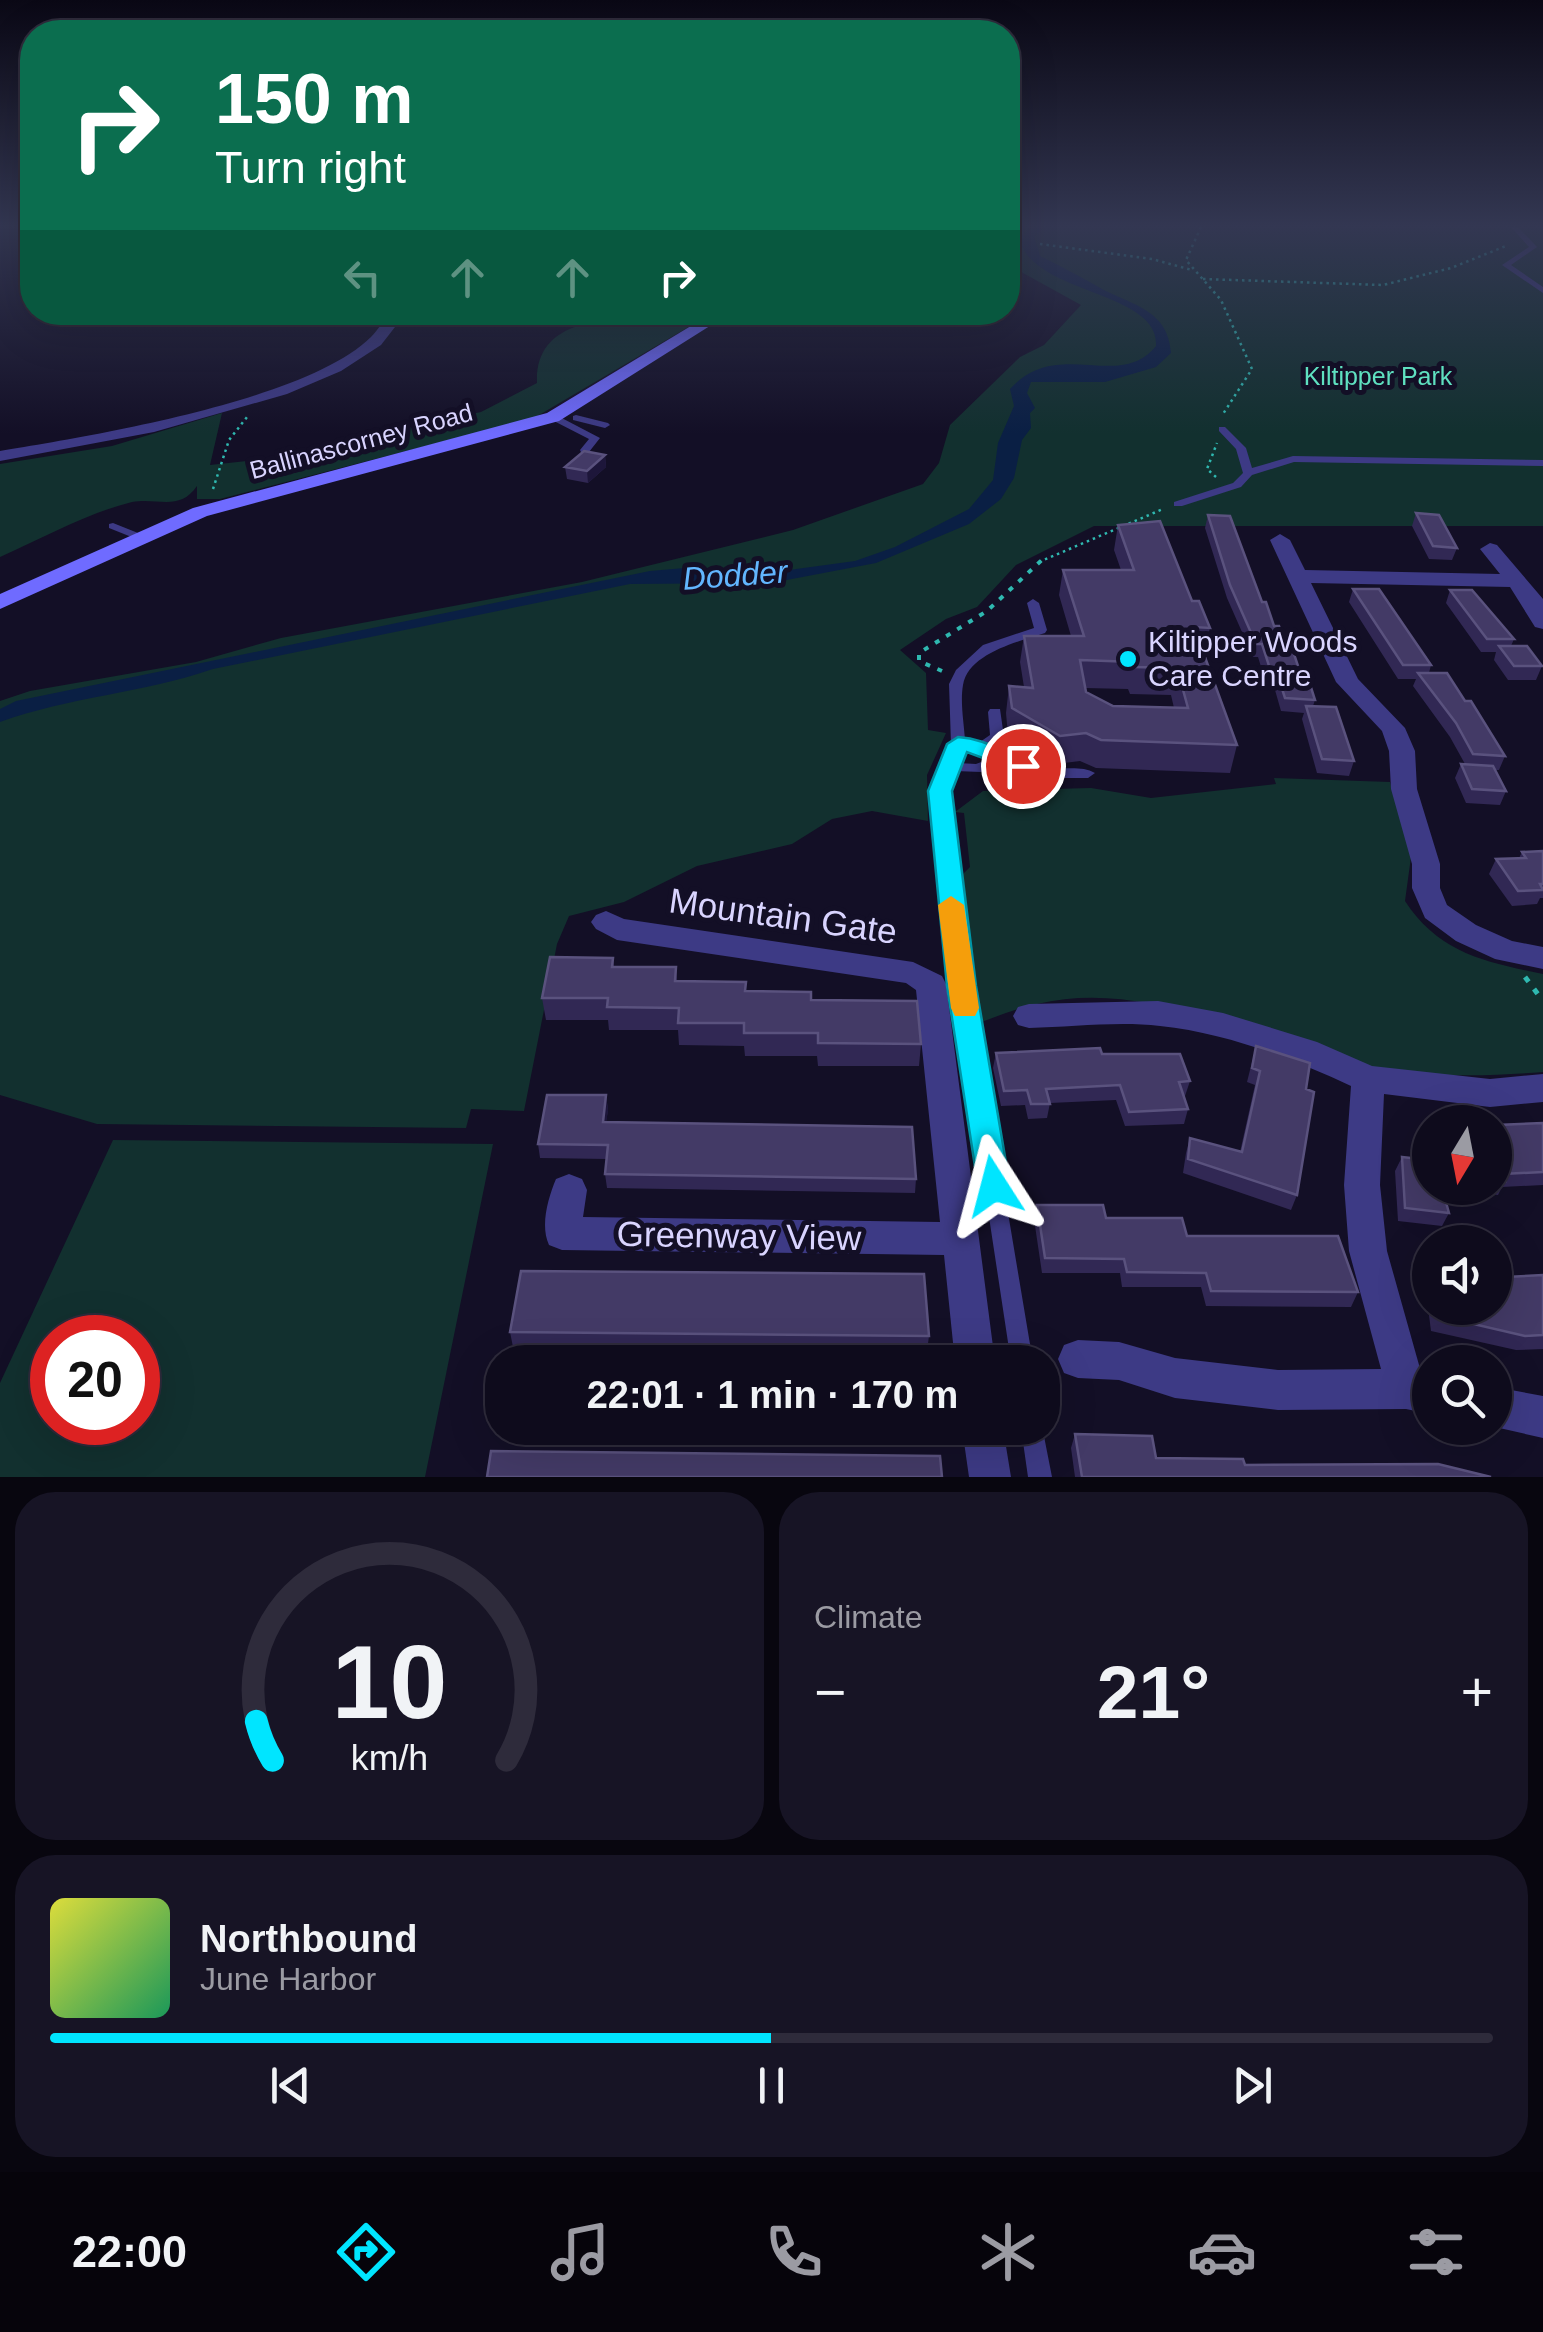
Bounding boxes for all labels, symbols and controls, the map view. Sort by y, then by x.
icon: right [50,60,180,190]
text: 150 m [215,60,413,138]
text: Turn right [215,142,406,193]
icon: left [335,250,390,305]
icon: ahead [440,250,495,305]
icon: ahead [545,250,600,305]
icon: right [650,250,705,305]
park label: Kiltipper Park [1304,362,1453,390]
street label: Ballinascorney Road [247,398,475,484]
water label: Dodder [681,553,790,597]
place label: Kiltipper Woods Care Centre [1148,625,1358,692]
marker: Kiltipper Woods Care Centre [1117,648,1139,670]
pin [981,724,1066,809]
icon: arrive [996,739,1051,794]
street label: Mountain Gate [667,880,899,951]
north arrow [1412,1105,1512,1205]
map controls [1412,1105,1512,1445]
position arrow [942,1134,1046,1238]
street label: Greenway View [616,1214,862,1257]
button: sound [1412,1225,1512,1325]
speed limit sign: 20 [30,1315,160,1445]
button: search [1412,1345,1512,1445]
text: 22:01 · 1 min · 170 m [587,1374,958,1416]
text: Climate [814,1599,922,1635]
text: 10 [332,1624,447,1740]
text: 21° [1097,1650,1210,1734]
text: − [814,1661,846,1723]
text: + [1461,1661,1493,1723]
text: km/h [351,1738,428,1778]
text: Northbound [200,1918,417,1960]
text: June Harbor [200,1961,376,1997]
icon: previous [263,2058,318,2113]
icon: pause [744,2058,799,2113]
icon: next [1225,2058,1280,2113]
icon: directions [331,2217,401,2287]
icon: music [545,2217,615,2287]
icon: phone [759,2217,829,2287]
icon: climate [973,2217,1043,2287]
icon: car [1187,2217,1257,2287]
icon: filters [1401,2217,1471,2287]
text: 22:00 [72,2226,187,2277]

